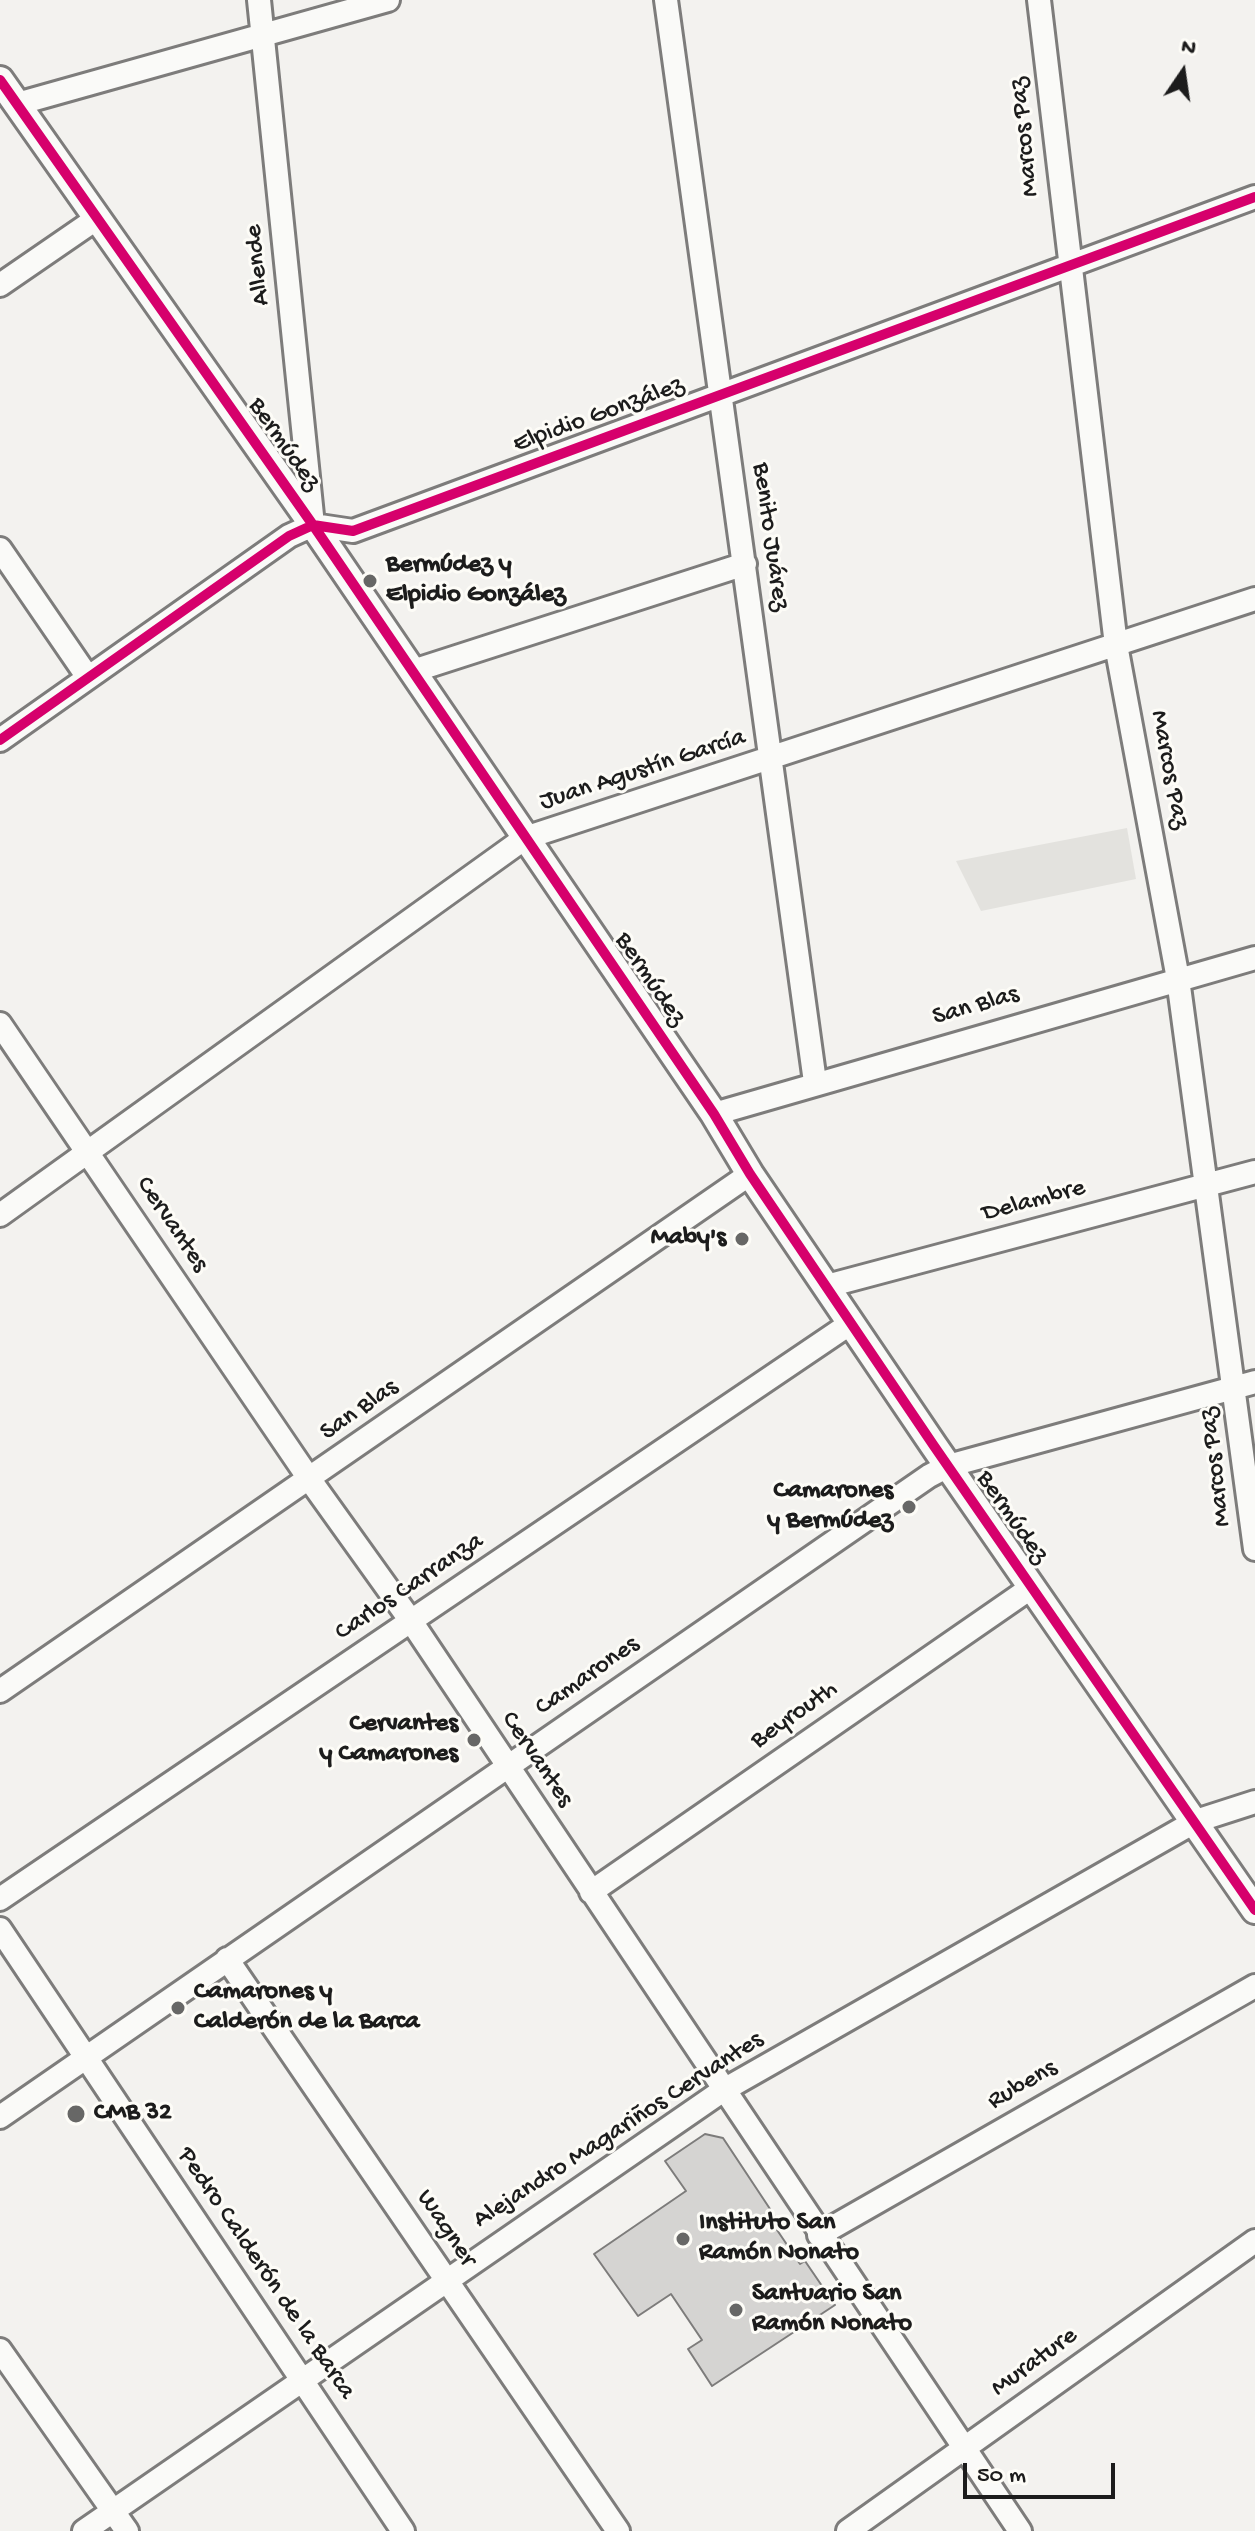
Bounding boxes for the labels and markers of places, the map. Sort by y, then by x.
place label: Bermúdez y Elpidio González [386,550,566,612]
marker: Bermúdez y Elpidio González [361,572,379,590]
place label: Maby's [651,1223,726,1255]
marker: Maby's [733,1230,751,1248]
place label: Camarones y Bermúdez [767,1476,893,1538]
marker: Camarones y Bermúdez [900,1498,918,1516]
place label: Cervantes y Camarones [320,1709,458,1770]
marker: Cervantes y Camarones [465,1731,483,1749]
place label: Camarones y Calderón de la Barca [194,1977,419,2038]
marker: Camarones y Calderón de la Barca [169,1999,187,2017]
place label: CMB 32 [94,2098,172,2130]
marker: CMB 32 [65,2103,87,2125]
place label: Instituto San Ramón Nonato [699,2208,859,2270]
marker: Instituto San Ramón Nonato [674,2230,692,2248]
place label: Santuario San Ramón Nonato [752,2279,912,2340]
marker: Santuario San Ramón Nonato [727,2301,745,2319]

